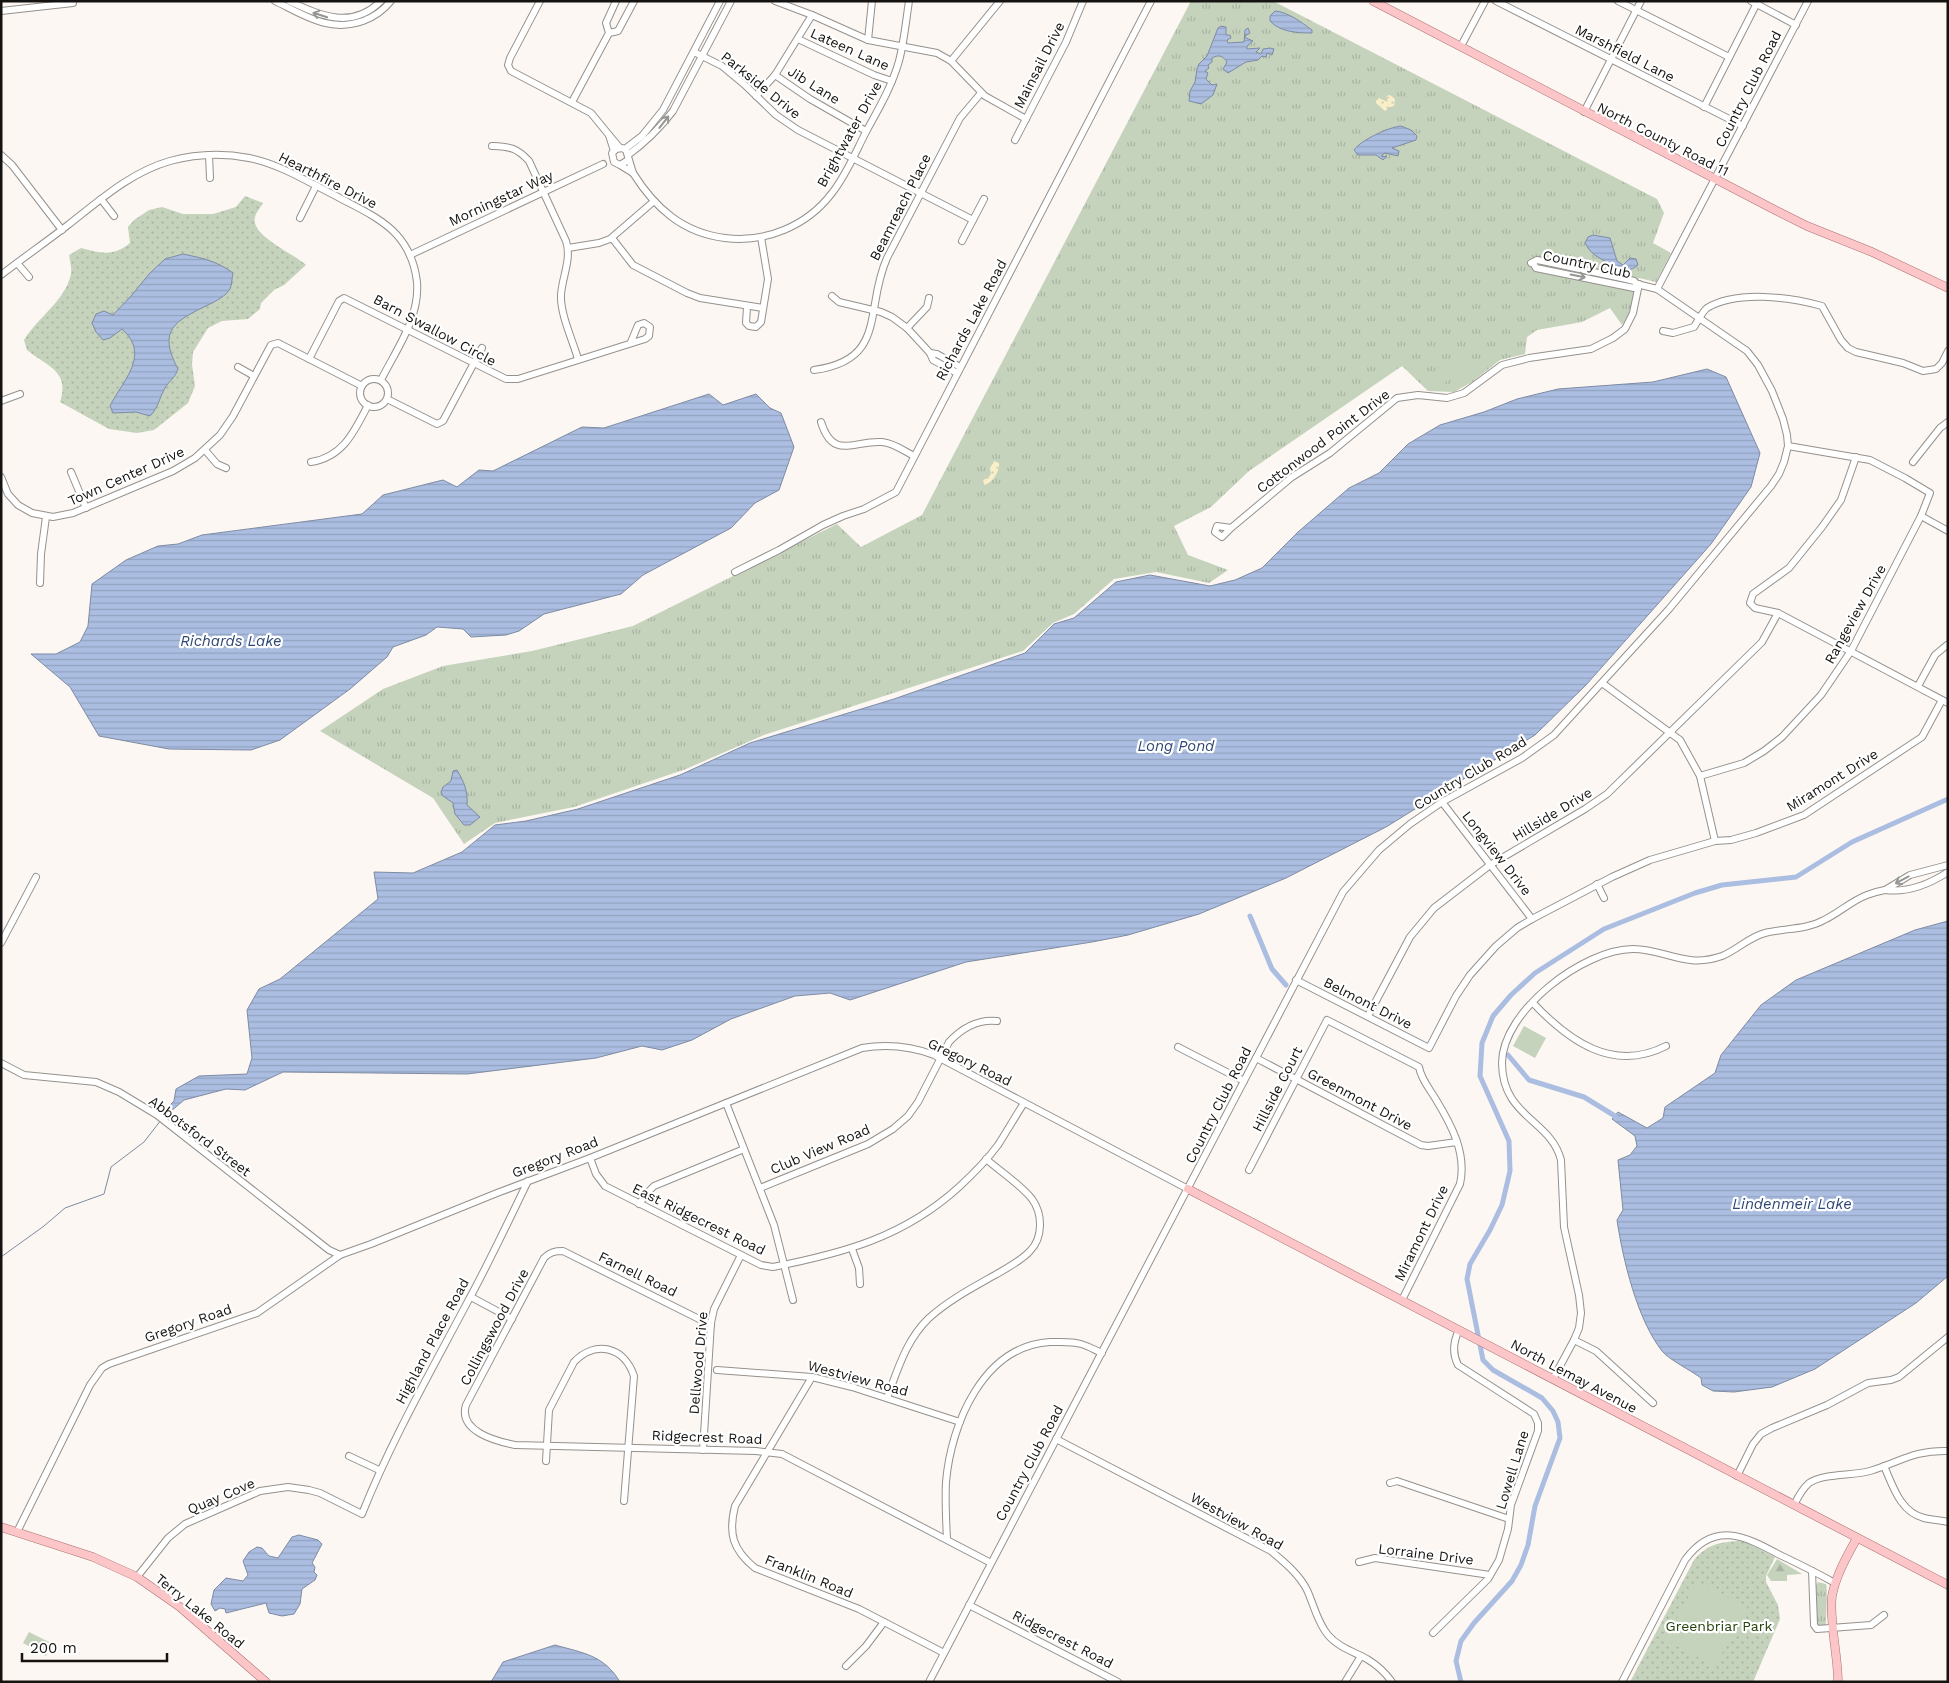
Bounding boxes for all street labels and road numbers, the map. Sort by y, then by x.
street label: Mainsail Drive [1010,19,1068,111]
street label: Marshfield Lane [1573,21,1677,85]
street label: Lateen Lane [808,25,892,73]
street label: Country Club Road [1712,28,1784,150]
street label: Parkside Drive [718,48,804,122]
street label: Jib Lane [785,63,843,107]
street label: Brightwater Drive [813,78,885,190]
street label: North County Road 11 [1595,99,1731,179]
street label: Hearthfire Drive [276,148,380,212]
street label: Beamreach Place [866,151,934,263]
street label: Morningstar Way [446,167,556,229]
street label: Country Club [1541,247,1633,281]
street label: Richards Lake Road [932,257,1010,383]
street label: Barn Swallow Circle [371,291,499,369]
street label: Cottonwood Point Drive [1253,386,1393,496]
street label: Town Center Drive [65,443,187,509]
street label: Rangeview Drive [1821,562,1889,666]
street label: Country Club Road [1411,733,1529,813]
street label: Miramont Drive [1783,745,1881,815]
street label: Hillside Drive [1509,784,1595,844]
street label: Longview Drive [1459,808,1535,898]
street label: Belmont Drive [1321,974,1415,1032]
street label: Gregory Road [926,1035,1014,1089]
street label: Country Club Road [1182,1044,1254,1166]
street label: Hillside Court [1249,1044,1305,1134]
street label: Greenmont Drive [1305,1065,1415,1133]
street label: Abbotsford Street [146,1093,254,1180]
street label: Club View Road [768,1121,872,1177]
street label: Gregory Road [510,1133,600,1181]
street label: East Ridgecrest Road [630,1180,768,1258]
street label: Miramont Drive [1391,1182,1451,1284]
street label: Farnell Road [596,1248,680,1300]
street label: Collingswood Drive [456,1266,532,1388]
street label: Highland Place Road [392,1275,472,1407]
street label: Gregory Road [142,1301,234,1345]
street label: Dellwood Drive [686,1311,710,1415]
street label: North Lemay Avenue [1508,1336,1640,1416]
street label: Westview Road [806,1357,910,1399]
street label: Country Club Road [992,1402,1066,1524]
street label: Ridgecrest Road [651,1427,763,1447]
street label: Lowell Lane [1492,1429,1532,1511]
street label: Quay Cove [185,1475,257,1517]
street label: Westview Road [1188,1489,1286,1553]
street label: Lorraine Drive [1377,1540,1475,1568]
street label: Franklin Road [763,1551,855,1601]
street label: Terry Lake Road [153,1570,247,1652]
street label: Ridgecrest Road [1010,1607,1116,1671]

